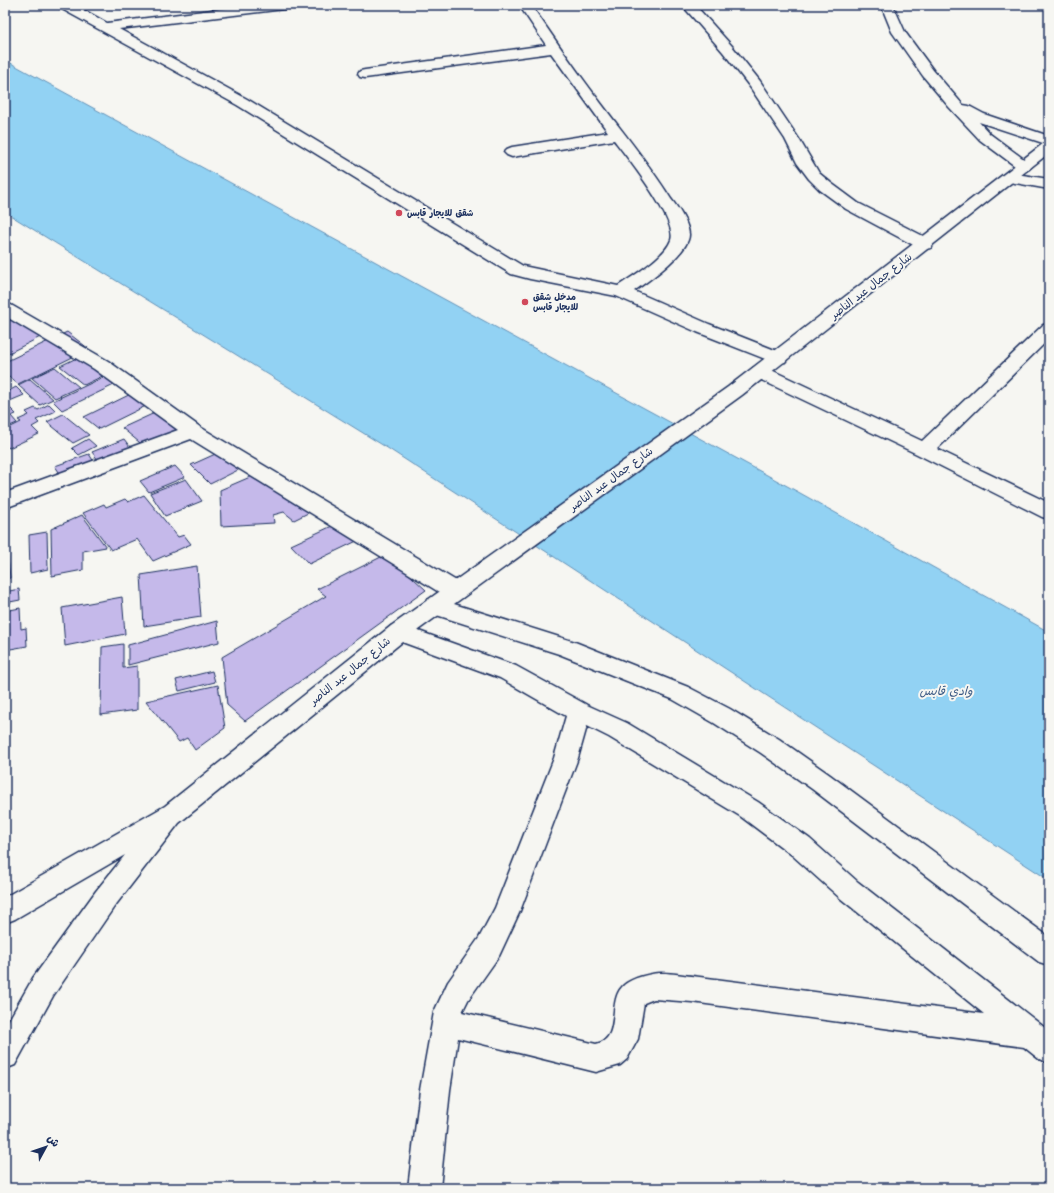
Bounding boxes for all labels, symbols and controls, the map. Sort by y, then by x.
place label: شقق للايجار قابس [407,207,474,219]
marker: شقق للايجار قابس [394,208,404,218]
street label: شارع جمال عبد الناصر [827,250,916,324]
place label: مدخل شقق للايجار قابس [533,292,579,313]
marker: مدخل شقق للايجار قابس [520,297,530,307]
street label: شارع جمال عبد الناصر [566,444,656,516]
street label: شارع جمال عبد الناصر [306,634,394,710]
water label: وادي قابس [920,684,973,700]
north arrow [26,1127,66,1167]
text: ش [44,1132,62,1150]

